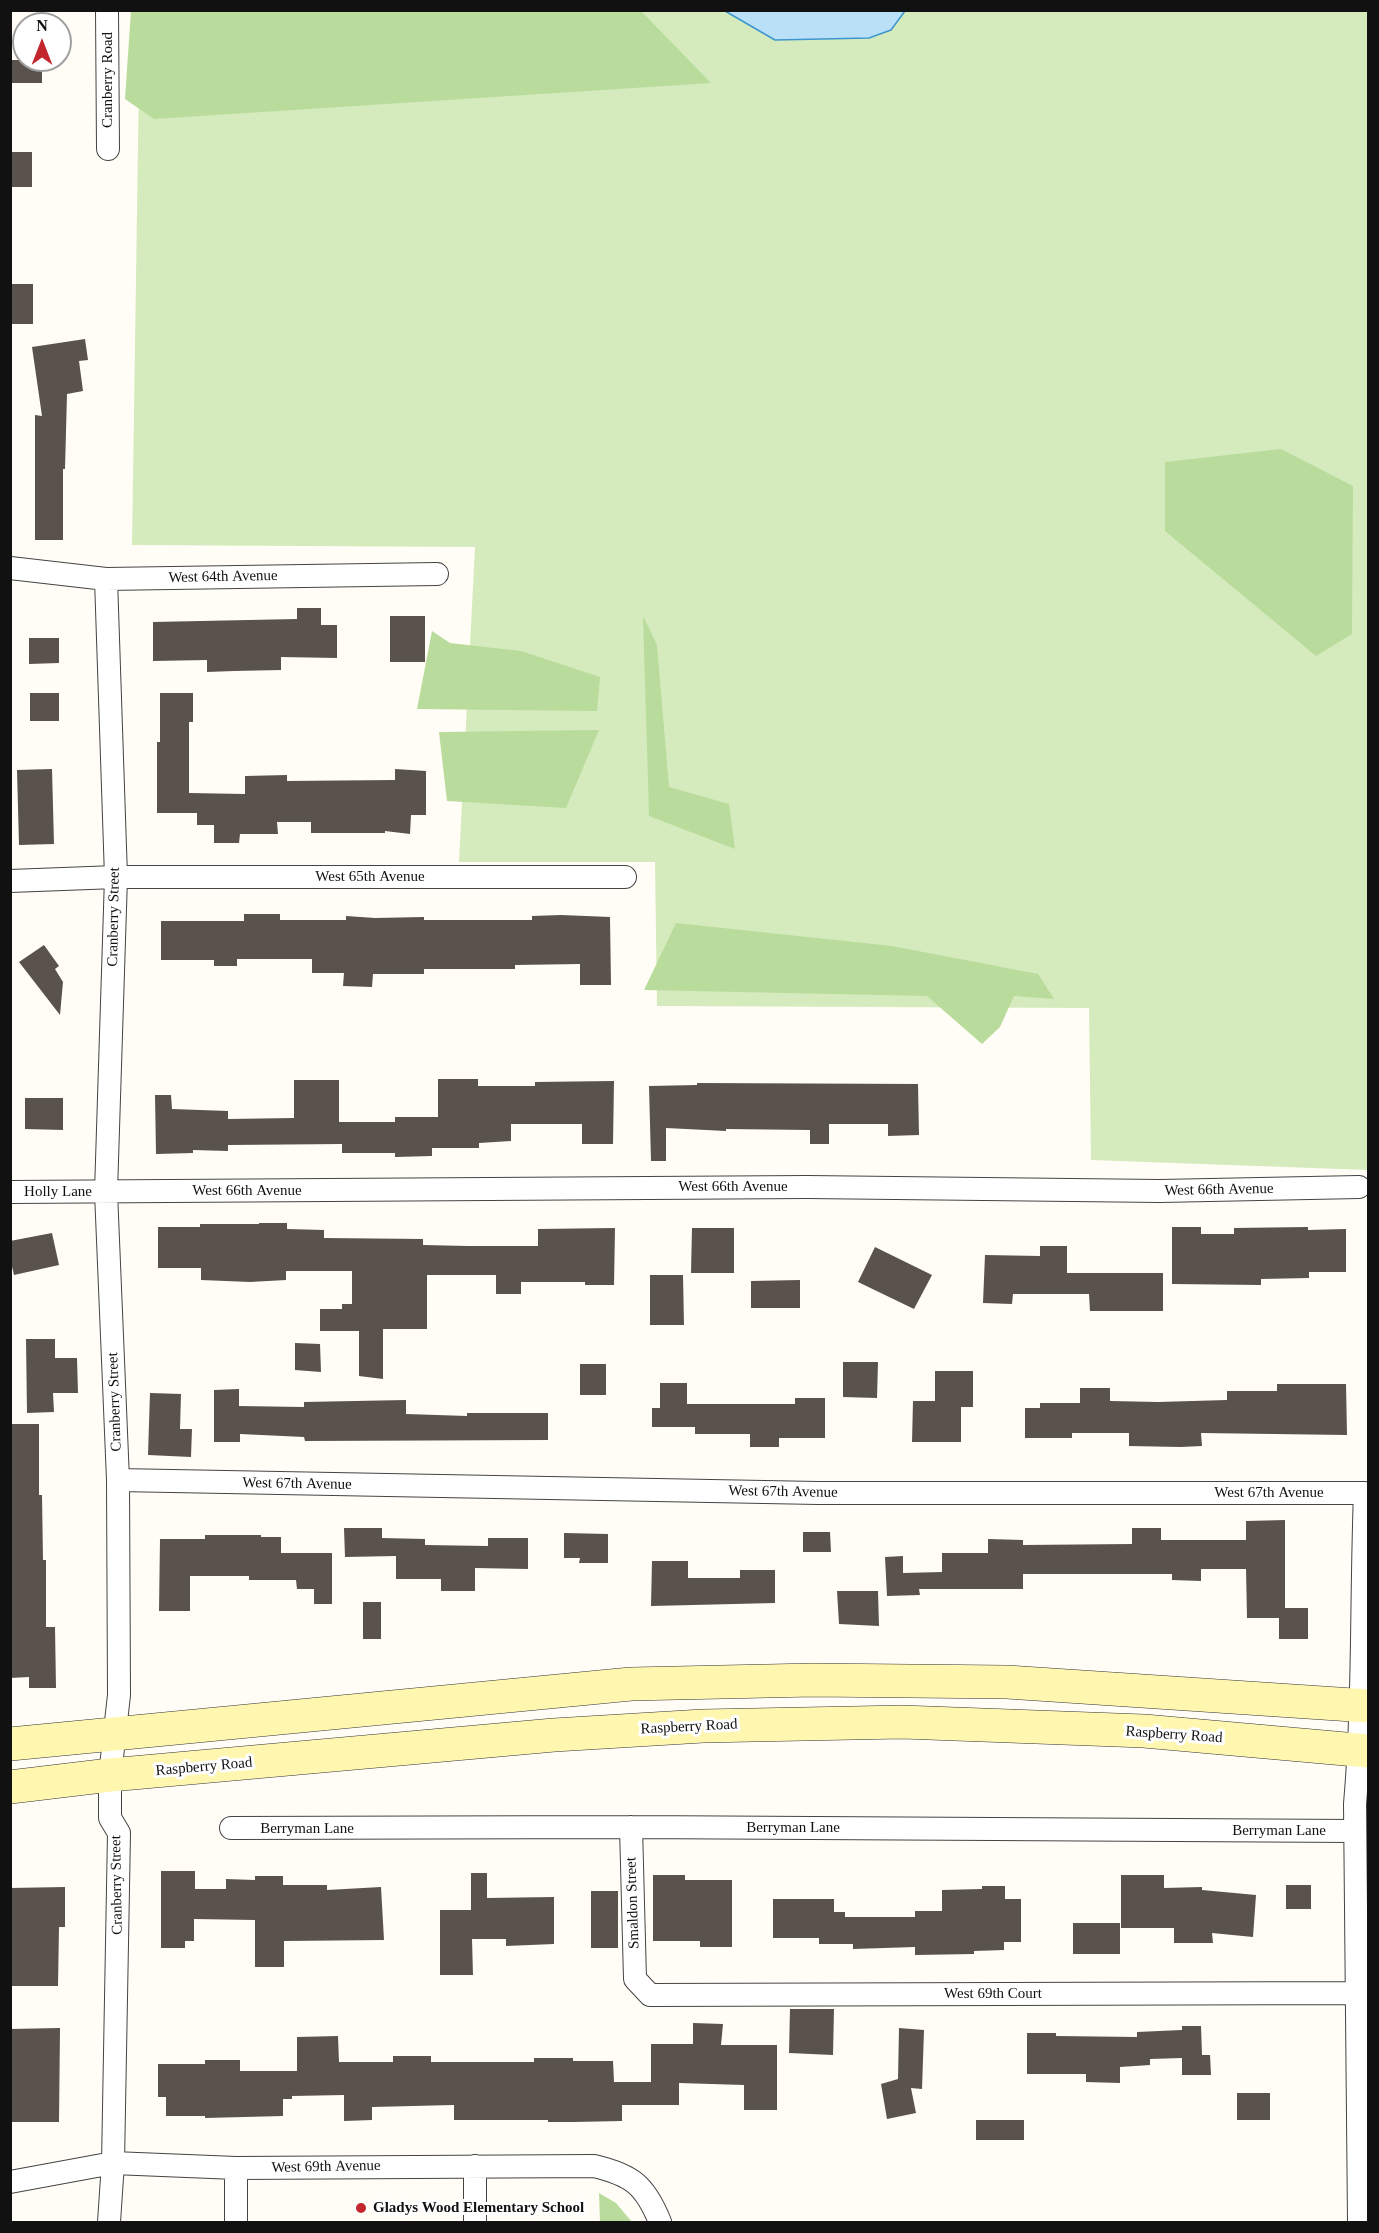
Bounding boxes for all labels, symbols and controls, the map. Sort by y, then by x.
north arrow [12,12,72,72]
text: N [36,17,48,34]
street label: Cranberry Road [99,32,117,128]
street label: West 64th Avenue [168,567,278,587]
street label: Cranberry Street [104,867,124,967]
street label: West 65th Avenue [315,868,425,886]
street label: West 66th Avenue [678,1178,788,1196]
street label: West 66th Avenue [1164,1180,1274,1200]
street label: West 66th Avenue [192,1182,302,1200]
street label: Holly Lane [24,1183,92,1201]
street label: Cranberry Street [104,1352,126,1452]
street label: West 67th Avenue [242,1474,352,1494]
street label: West 67th Avenue [728,1482,838,1502]
street label: West 67th Avenue [1214,1484,1324,1502]
street label: Raspberry Road [640,1715,738,1739]
street label: Raspberry Road [1125,1723,1223,1747]
street label: Raspberry Road [155,1754,253,1780]
street label: Berryman Lane [746,1819,840,1837]
street label: Berryman Lane [260,1820,354,1838]
street label: Berryman Lane [1232,1822,1326,1840]
street label: Cranberry Street [107,1835,127,1935]
street label: Smaldon Street [622,1857,644,1949]
street label: West 69th Court [944,1985,1042,2003]
street label: West 69th Avenue [271,2157,381,2177]
place label: Gladys Wood Elementary School [373,2199,584,2217]
marker: Gladys Wood Elementary School [354,2201,368,2215]

